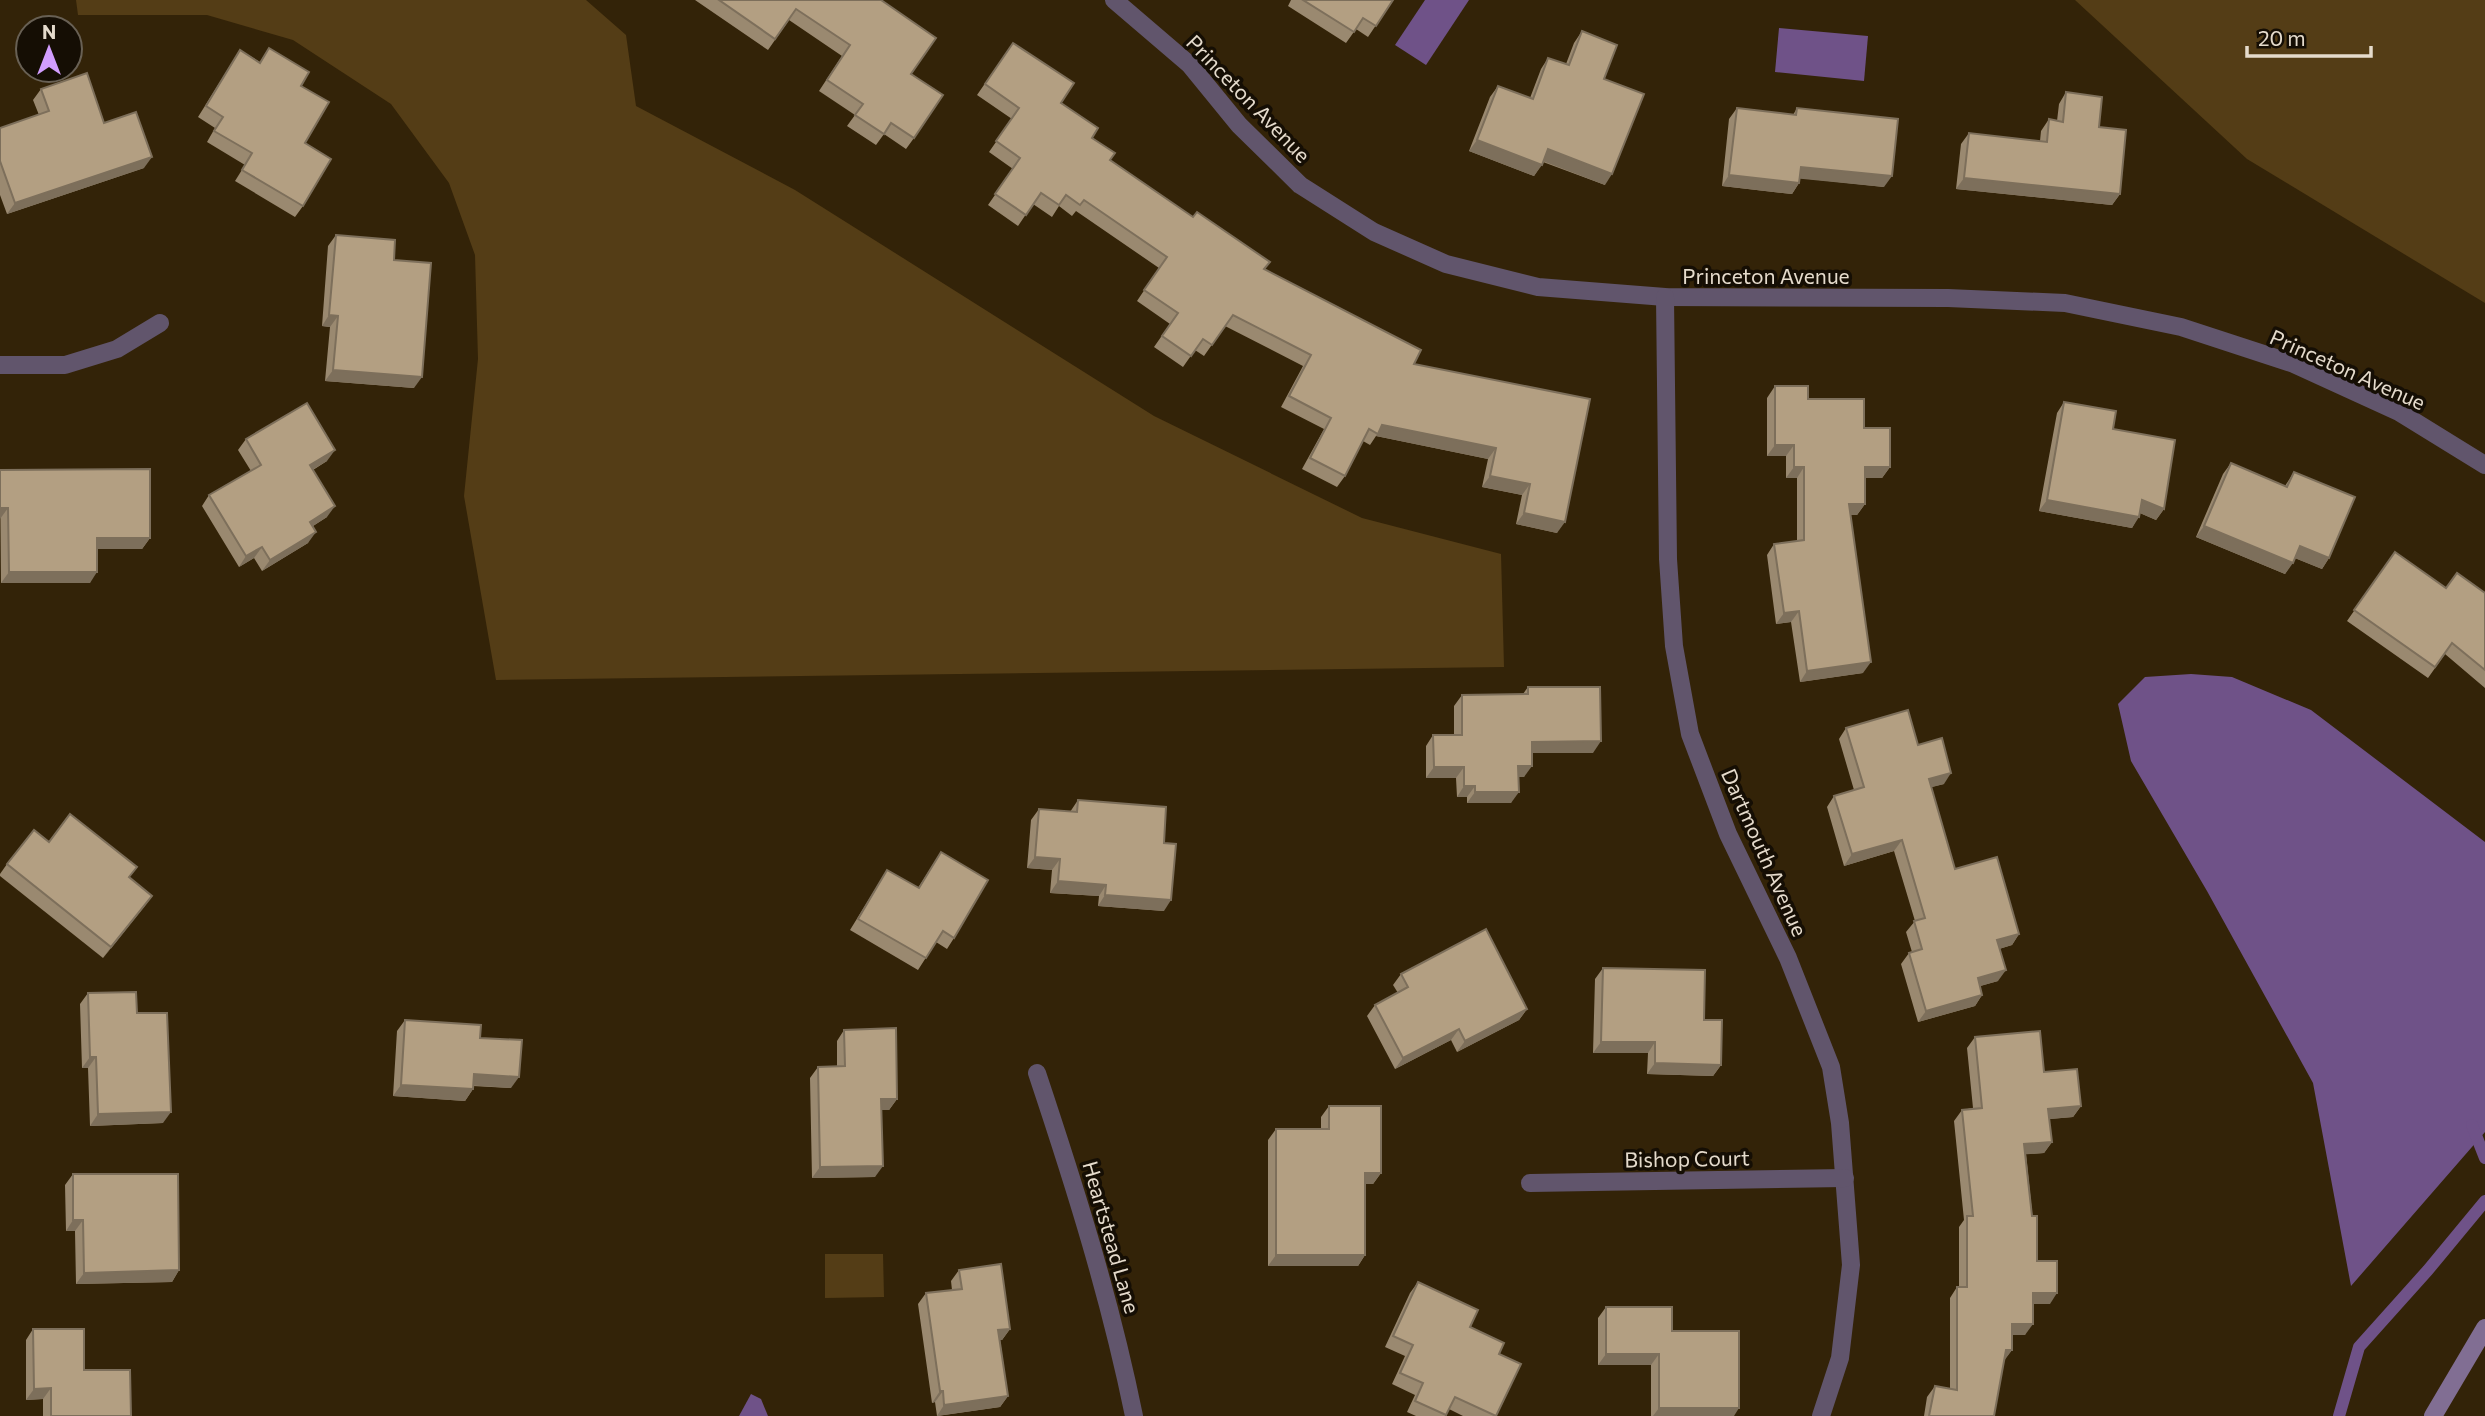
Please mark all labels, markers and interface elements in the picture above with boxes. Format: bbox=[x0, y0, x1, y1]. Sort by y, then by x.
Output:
north arrow bbox=[14, 14, 84, 84]
scale bar bbox=[2247, 14, 2371, 58]
text: N bbox=[42, 20, 56, 43]
text: 20 m bbox=[2258, 25, 2306, 50]
street label: Princeton Avenue bbox=[1182, 29, 1316, 167]
street label: Princeton Avenue bbox=[1682, 263, 1850, 288]
street label: Princeton Avenue bbox=[2266, 324, 2430, 414]
street label: Dartmouth Avenue bbox=[1717, 764, 1813, 940]
street label: Bishop Court bbox=[1624, 1144, 1750, 1172]
street label: Heartstead Lane bbox=[1078, 1158, 1146, 1316]

